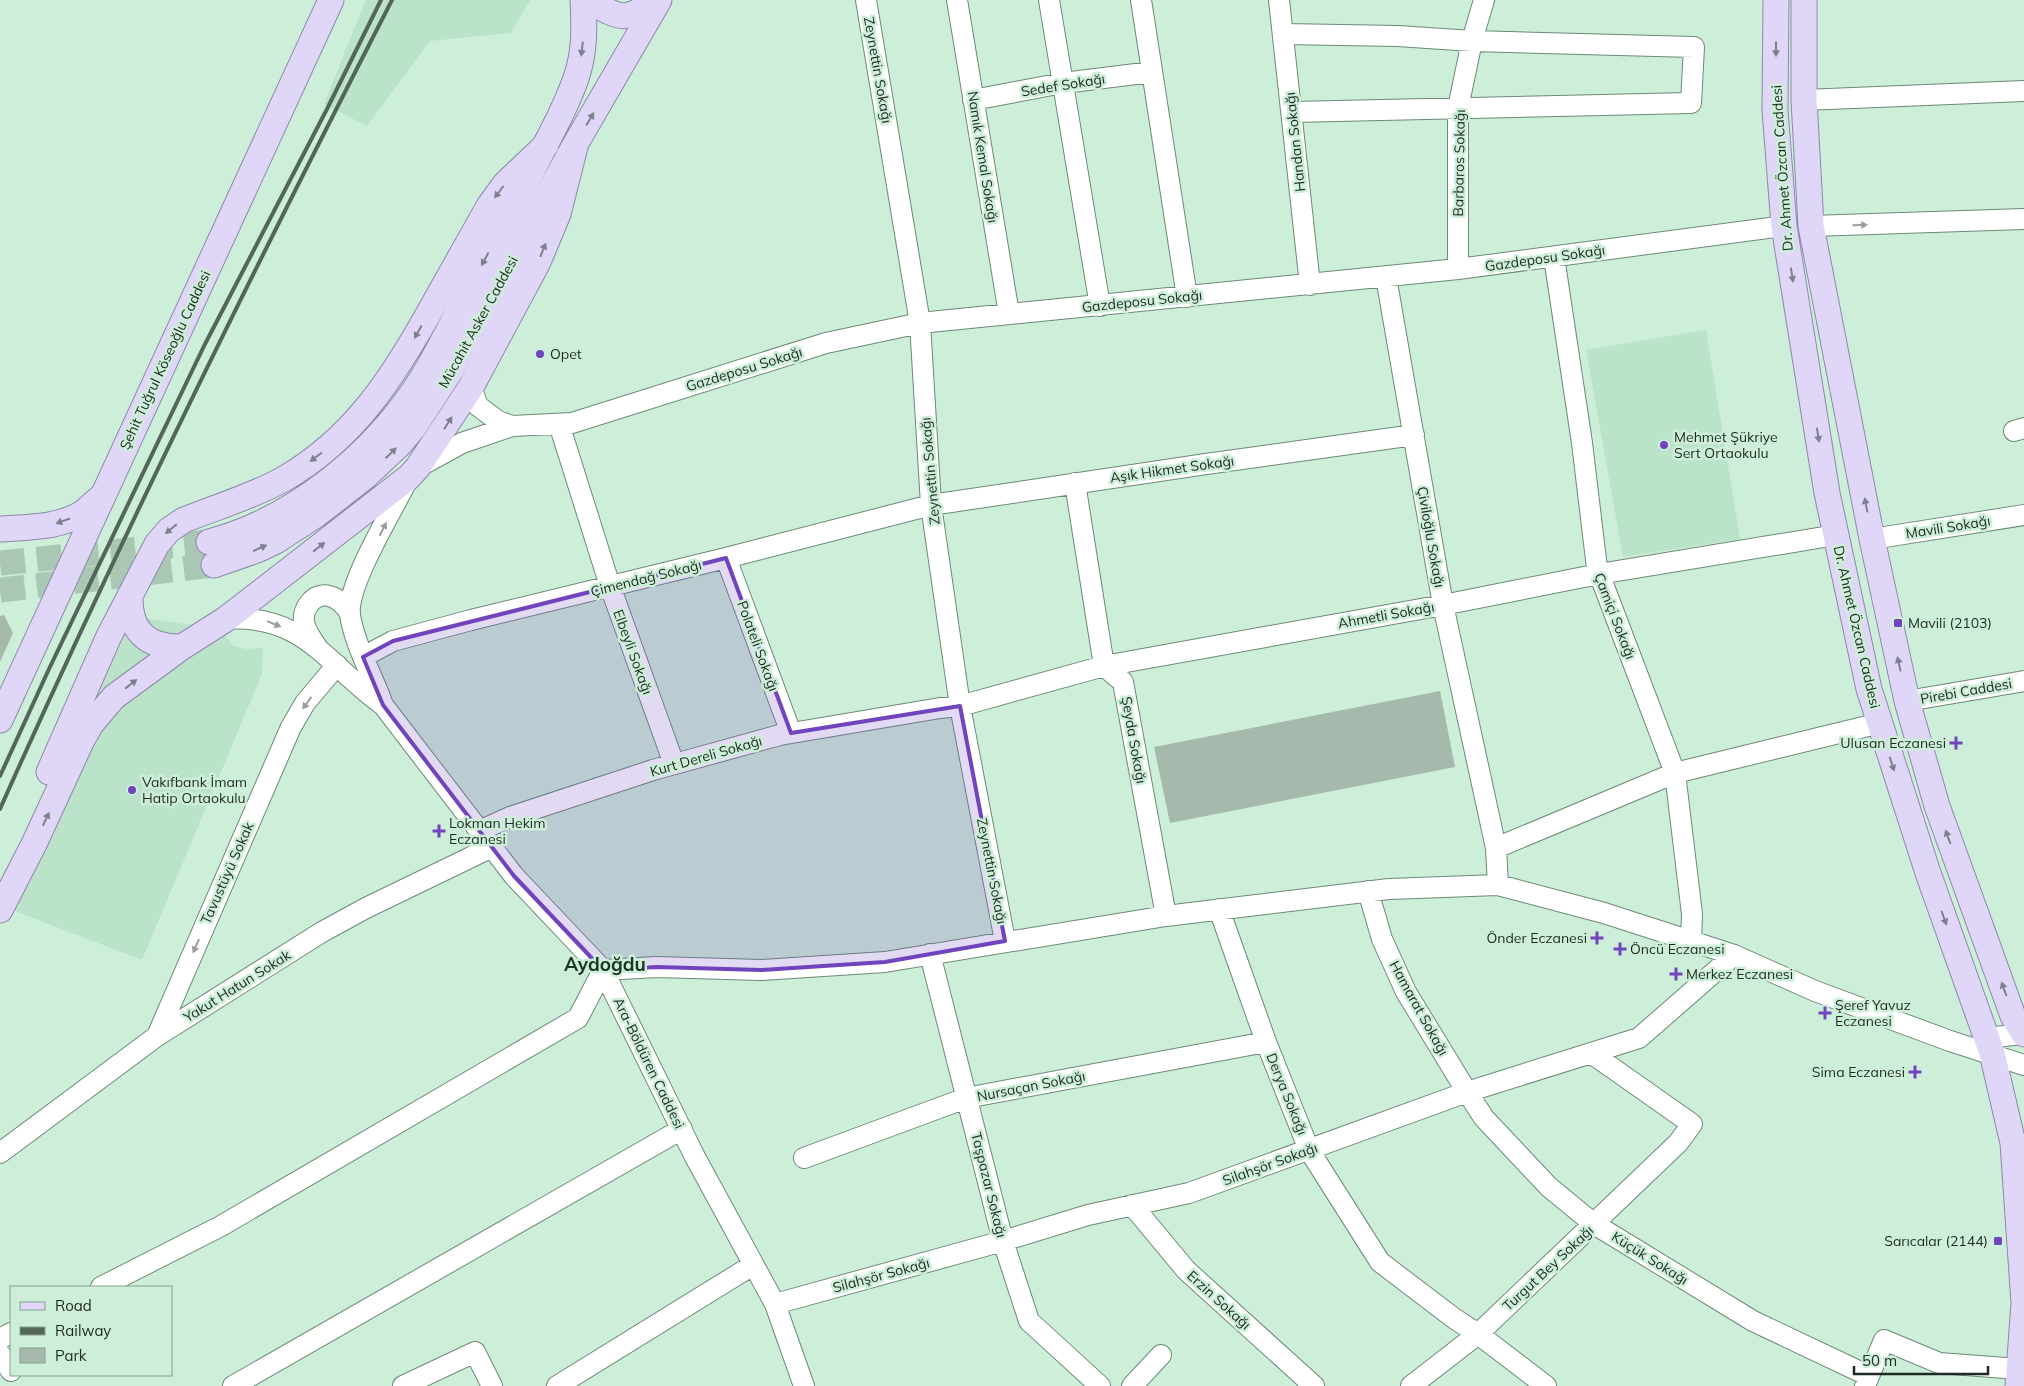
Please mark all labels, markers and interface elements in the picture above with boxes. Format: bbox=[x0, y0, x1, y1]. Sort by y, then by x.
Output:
street label: Zeynettin Sokağı bbox=[860, 15, 896, 125]
one-way arrow bbox=[578, 41, 586, 57]
one-way arrow bbox=[1772, 41, 1780, 57]
street label: Sedef Sokağı bbox=[1020, 69, 1106, 101]
street label: Dr. Ahmet Özcan Caddesi bbox=[1767, 84, 1797, 252]
street label: Namık Kemal Sokağı bbox=[964, 90, 1002, 224]
street label: Handan Sokağı bbox=[1281, 91, 1309, 193]
street label: Barbaros Sokağı bbox=[1449, 109, 1469, 217]
one-way arrow bbox=[586, 113, 595, 126]
one-way arrow bbox=[494, 185, 504, 199]
one-way arrow bbox=[1852, 220, 1868, 228]
street label: Gazdeposu Sokağı bbox=[1484, 241, 1606, 275]
one-way arrow bbox=[539, 242, 547, 257]
one-way arrow bbox=[481, 252, 489, 266]
street label: Mücahit Asker Caddesi bbox=[434, 253, 522, 391]
street label: Şehit Tuğrul Köseoğlu Caddesi bbox=[115, 267, 215, 453]
one-way arrow bbox=[1788, 267, 1796, 283]
street label: Gazdeposu Sokağı bbox=[1081, 286, 1203, 316]
one-way arrow bbox=[414, 325, 422, 340]
street label: Gazdeposu Sokağı bbox=[684, 343, 804, 395]
place label: Opet bbox=[550, 345, 582, 363]
marker: Opet bbox=[534, 348, 546, 360]
one-way arrow bbox=[443, 417, 453, 430]
street label: Zeynettin Sokağı bbox=[916, 417, 944, 525]
one-way arrow bbox=[1814, 427, 1822, 443]
place label: Mehmet Şükriye Sert Ortaokulu bbox=[1674, 428, 1778, 462]
marker: Mehmet Şükriye Sert Ortaokulu bbox=[1658, 439, 1670, 451]
one-way arrow bbox=[384, 447, 396, 459]
one-way arrow bbox=[310, 451, 323, 462]
street label: Aşık Hikmet Sokağı bbox=[1109, 451, 1235, 487]
street label: Çiviloğlu Sokağı bbox=[1413, 485, 1449, 589]
one-way arrow bbox=[1861, 496, 1869, 512]
street label: Mavili Sokağı bbox=[1904, 511, 1992, 543]
one-way arrow bbox=[55, 517, 70, 525]
one-way arrow bbox=[379, 522, 387, 536]
one-way arrow bbox=[165, 523, 178, 534]
one-way arrow bbox=[312, 542, 325, 553]
one-way arrow bbox=[253, 544, 267, 552]
street label: Dr. Ahmet Özcan Caddesi bbox=[1829, 544, 1885, 710]
street label: Çimendağ Sokağı bbox=[589, 555, 703, 601]
street label: Çamiçi Sokağı bbox=[1590, 570, 1640, 662]
street label: Polateli Sokağı bbox=[733, 598, 783, 694]
street label: Ahmetli Sokağı bbox=[1336, 598, 1436, 632]
street label: Elbeyli Sokağı bbox=[609, 607, 657, 697]
place label: Mavili (2103) bbox=[1908, 614, 1992, 632]
marker: Mavili (2103) bbox=[1892, 617, 1904, 629]
one-way arrow bbox=[267, 620, 282, 628]
one-way arrow bbox=[1895, 656, 1903, 671]
street label: Pirebi Caddesi bbox=[1919, 674, 2013, 708]
one-way arrow bbox=[124, 678, 137, 689]
street label: Şeyda Sokağı bbox=[1117, 695, 1151, 785]
one-way arrow bbox=[302, 696, 312, 709]
street label: Kurt Dereli Sokağı bbox=[648, 731, 764, 781]
place label: Ulusan Eczanesi bbox=[1840, 734, 1946, 752]
marker: Ulusan Eczanesi bbox=[1950, 737, 1962, 749]
one-way arrow bbox=[1889, 756, 1897, 771]
place label: Vakıfbank İmam Hatip Ortaokulu bbox=[142, 773, 247, 807]
marker: Vakıfbank İmam Hatip Ortaokulu bbox=[126, 784, 138, 796]
one-way arrow bbox=[41, 812, 50, 827]
place label: Lokman Hekim Eczanesi bbox=[449, 814, 546, 848]
street label: Zeynettin Sokağı bbox=[973, 816, 1011, 926]
street label: Tavustüyü Sokak bbox=[196, 819, 258, 927]
marker: Lokman Hekim Eczanesi bbox=[433, 825, 445, 837]
one-way arrow bbox=[1944, 829, 1952, 844]
one-way arrow bbox=[1940, 911, 1948, 926]
place label: Önder Eczanesi bbox=[1486, 929, 1587, 947]
marker: Önder Eczanesi bbox=[1591, 932, 1603, 944]
one-way arrow bbox=[191, 939, 199, 953]
place label: Öncü Eczanesi bbox=[1630, 940, 1724, 958]
marker: Öncü Eczanesi bbox=[1614, 943, 1626, 955]
street label: Yakut Hatun Sokak bbox=[179, 945, 295, 1027]
district label: Aydoğdu bbox=[564, 952, 646, 976]
street label: Hamarat Sokağı bbox=[1385, 957, 1453, 1059]
place label: Merkez Eczanesi bbox=[1686, 965, 1793, 983]
marker: Merkez Eczanesi bbox=[1670, 968, 1682, 980]
one-way arrow bbox=[2000, 982, 2007, 997]
street label: Ara-Böldüren Caddesi bbox=[609, 994, 689, 1132]
place label: Şeref Yavuz Eczanesi bbox=[1835, 996, 1911, 1030]
marker: Şeref Yavuz Eczanesi bbox=[1819, 1007, 1831, 1019]
street label: Derya Sokağı bbox=[1262, 1050, 1312, 1138]
place label: Sima Eczanesi bbox=[1812, 1063, 1905, 1081]
marker: Sima Eczanesi bbox=[1909, 1066, 1921, 1078]
street label: Nursaçan Sokağı bbox=[975, 1067, 1087, 1105]
street label: Taşpazar Sokağı bbox=[967, 1130, 1011, 1240]
street label: Silahşör Sokağı bbox=[1220, 1138, 1320, 1190]
street label: Turgut Bey Sokağı bbox=[1499, 1221, 1597, 1315]
street label: Küçük Sokağı bbox=[1608, 1227, 1692, 1289]
place label: Sarıcalar (2144) bbox=[1884, 1232, 1988, 1250]
marker: Sarıcalar (2144) bbox=[1992, 1235, 2004, 1247]
street label: Silahşör Sokağı bbox=[831, 1253, 931, 1297]
street label: Erzin Sokağı bbox=[1183, 1267, 1255, 1333]
legend bbox=[10, 1286, 172, 1376]
text: Road bbox=[55, 1296, 92, 1315]
text: Railway bbox=[55, 1321, 111, 1340]
scale bar bbox=[1854, 1344, 1988, 1376]
text: Park bbox=[55, 1346, 87, 1365]
text: 50 m bbox=[1862, 1351, 1897, 1370]

